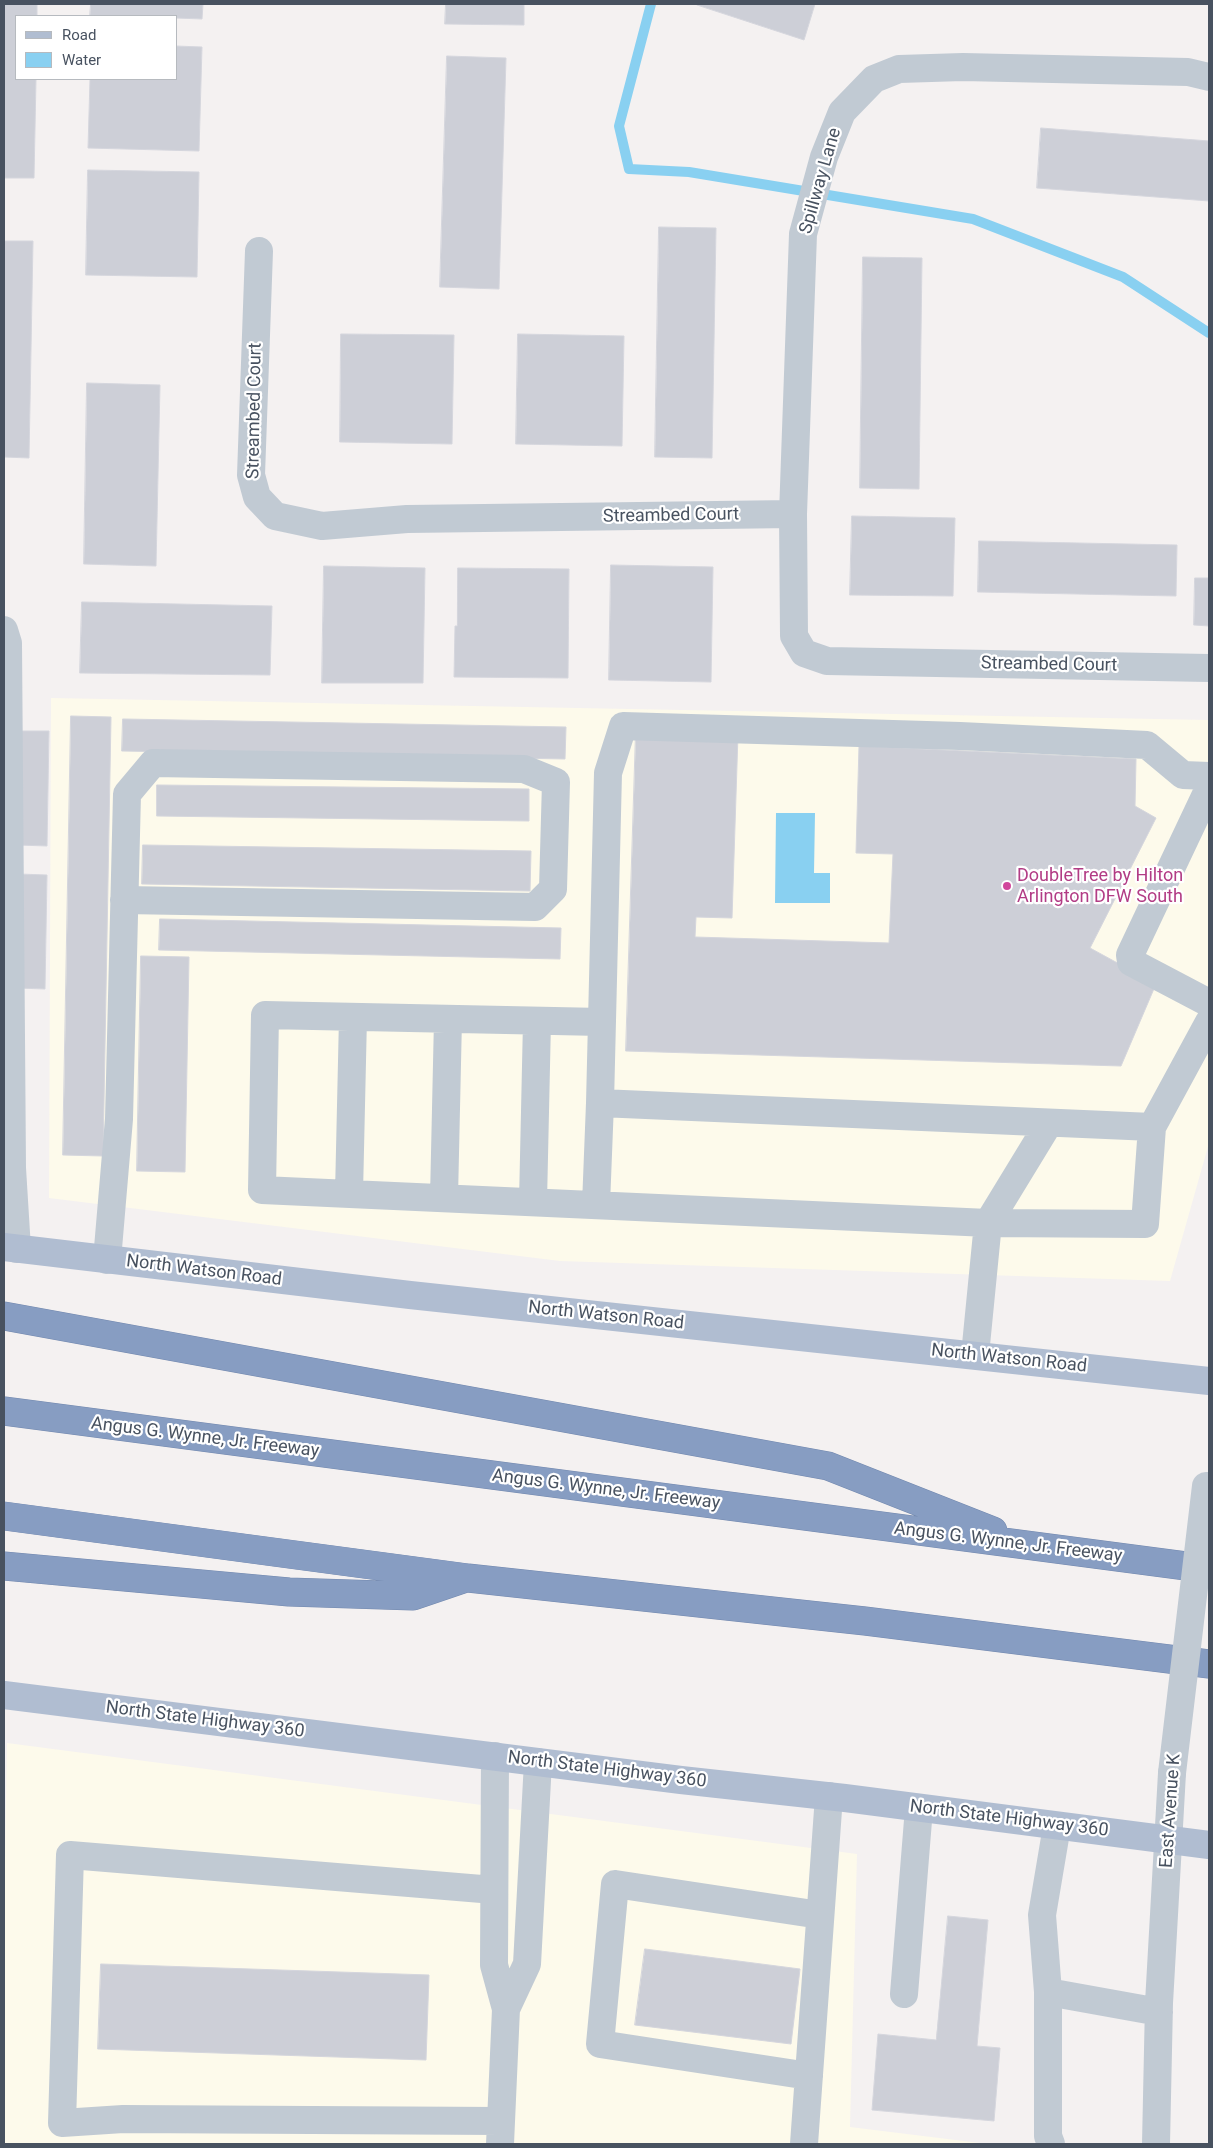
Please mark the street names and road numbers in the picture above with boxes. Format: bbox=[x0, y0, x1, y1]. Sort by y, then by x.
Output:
street label: Spillway Lane bbox=[796, 126, 846, 236]
street label: Streambed Court bbox=[243, 343, 267, 479]
street label: Streambed Court bbox=[603, 504, 739, 528]
street label: Streambed Court bbox=[981, 653, 1117, 677]
street label: North Watson Road bbox=[125, 1251, 283, 1291]
street label: North Watson Road bbox=[527, 1297, 685, 1335]
street label: North Watson Road bbox=[930, 1340, 1088, 1378]
street label: Angus G. Wynne, Jr. Freeway bbox=[90, 1413, 320, 1463]
street label: Angus G. Wynne, Jr. Freeway bbox=[491, 1465, 721, 1515]
street label: Angus G. Wynne, Jr. Freeway bbox=[893, 1518, 1123, 1568]
street label: North State Highway 360 bbox=[104, 1697, 306, 1743]
street label: North State Highway 360 bbox=[506, 1747, 708, 1793]
street label: East Avenue K bbox=[1156, 1753, 1186, 1869]
street label: North State Highway 360 bbox=[908, 1796, 1110, 1842]

